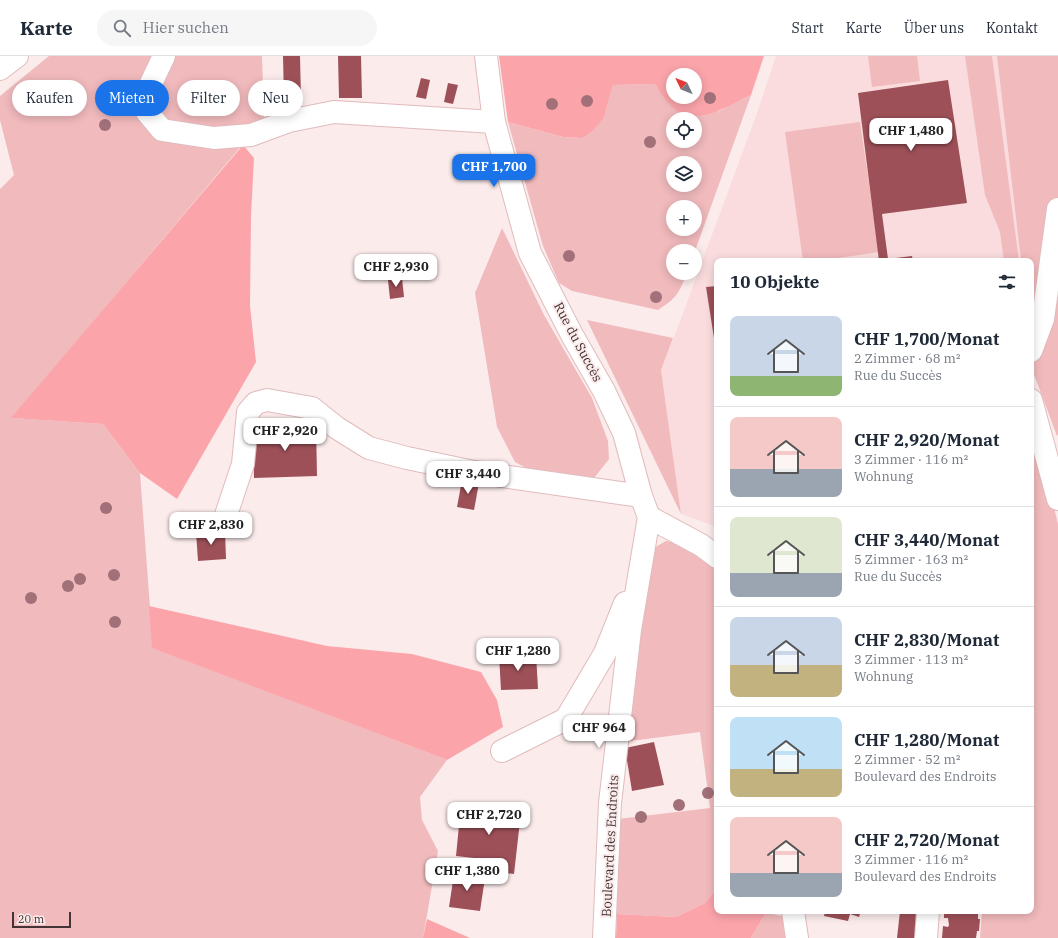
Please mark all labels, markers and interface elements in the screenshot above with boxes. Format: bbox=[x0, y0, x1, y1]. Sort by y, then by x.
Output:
search box bbox=[97, 10, 377, 46]
text: Karte bbox=[20, 16, 73, 40]
icon: search bbox=[111, 17, 133, 39]
text: Hier suchen bbox=[143, 18, 229, 37]
text: Start bbox=[792, 19, 824, 37]
text: Karte bbox=[846, 19, 882, 37]
text: Über uns bbox=[904, 19, 964, 37]
text: Kontakt bbox=[986, 19, 1038, 37]
north arrow bbox=[666, 68, 702, 104]
map controls bbox=[666, 68, 702, 280]
chip: Kaufen bbox=[12, 80, 87, 116]
chip: Mieten bbox=[95, 80, 169, 116]
chip: Filter bbox=[177, 80, 240, 116]
chip: Neu bbox=[248, 80, 303, 116]
button: locate bbox=[666, 112, 702, 148]
pin: CHF 1,480 bbox=[865, 118, 957, 152]
text: CHF 1,480 bbox=[878, 122, 944, 139]
pin: CHF 1,700 bbox=[448, 154, 540, 188]
button: layers bbox=[666, 156, 702, 192]
text: CHF 1,700 bbox=[461, 158, 527, 175]
button: + bbox=[666, 200, 702, 236]
button: − bbox=[666, 244, 702, 280]
pin: CHF 2,930 bbox=[350, 254, 442, 288]
text: CHF 2,930 bbox=[363, 258, 429, 275]
text: 10 Objekte bbox=[730, 271, 819, 293]
icon: filters bbox=[996, 271, 1018, 293]
street label: Rue du Succès bbox=[550, 299, 606, 385]
text: CHF 1,700/Monat bbox=[854, 328, 999, 350]
icon: home bbox=[762, 332, 810, 380]
text: 2 Zimmer · 68 m² bbox=[854, 350, 960, 367]
text: Rue du Succès bbox=[854, 367, 942, 384]
pin: CHF 2,920 bbox=[239, 418, 331, 452]
text: CHF 2,920 bbox=[252, 422, 318, 439]
text: CHF 2,920/Monat bbox=[854, 429, 999, 451]
icon: home bbox=[762, 433, 810, 481]
text: 3 Zimmer · 116 m² bbox=[854, 451, 968, 468]
pin: CHF 3,440 bbox=[422, 461, 514, 495]
text: CHF 3,440 bbox=[435, 465, 501, 482]
text: Wohnung bbox=[854, 468, 913, 485]
pin: CHF 2,830 bbox=[165, 512, 257, 546]
text: CHF 2,830 bbox=[178, 516, 244, 533]
text: CHF 3,440/Monat bbox=[854, 529, 999, 551]
icon: home bbox=[762, 533, 810, 581]
text: 5 Zimmer · 163 m² bbox=[854, 551, 968, 568]
text: Rue du Succès bbox=[854, 568, 942, 585]
text: CHF 2,830/Monat bbox=[854, 629, 999, 651]
icon: home bbox=[762, 633, 810, 681]
pin: CHF 1,280 bbox=[472, 638, 564, 672]
text: CHF 1,280 bbox=[485, 642, 551, 659]
text: 3 Zimmer · 113 m² bbox=[854, 651, 968, 668]
text: Wohnung bbox=[854, 668, 913, 685]
pin: CHF 964 bbox=[562, 715, 636, 749]
text: CHF 964 bbox=[572, 719, 626, 736]
text: CHF 1,280/Monat bbox=[854, 729, 999, 751]
icon: home bbox=[762, 733, 810, 781]
text: 2 Zimmer · 52 m² bbox=[854, 751, 960, 768]
text: Boulevard des Endroits bbox=[854, 768, 996, 785]
street label: Boulevard des Endroits bbox=[598, 774, 622, 918]
pin: CHF 2,720 bbox=[443, 802, 535, 836]
text: CHF 2,720 bbox=[456, 806, 522, 823]
text: CHF 2,720/Monat bbox=[854, 829, 999, 851]
icon: home bbox=[762, 833, 810, 881]
text: 3 Zimmer · 116 m² bbox=[854, 851, 968, 868]
pin: CHF 1,380 bbox=[421, 858, 513, 892]
text: CHF 1,380 bbox=[434, 862, 500, 879]
text: Boulevard des Endroits bbox=[854, 868, 996, 885]
scale bar bbox=[12, 910, 71, 929]
text: 20 m bbox=[18, 912, 44, 926]

